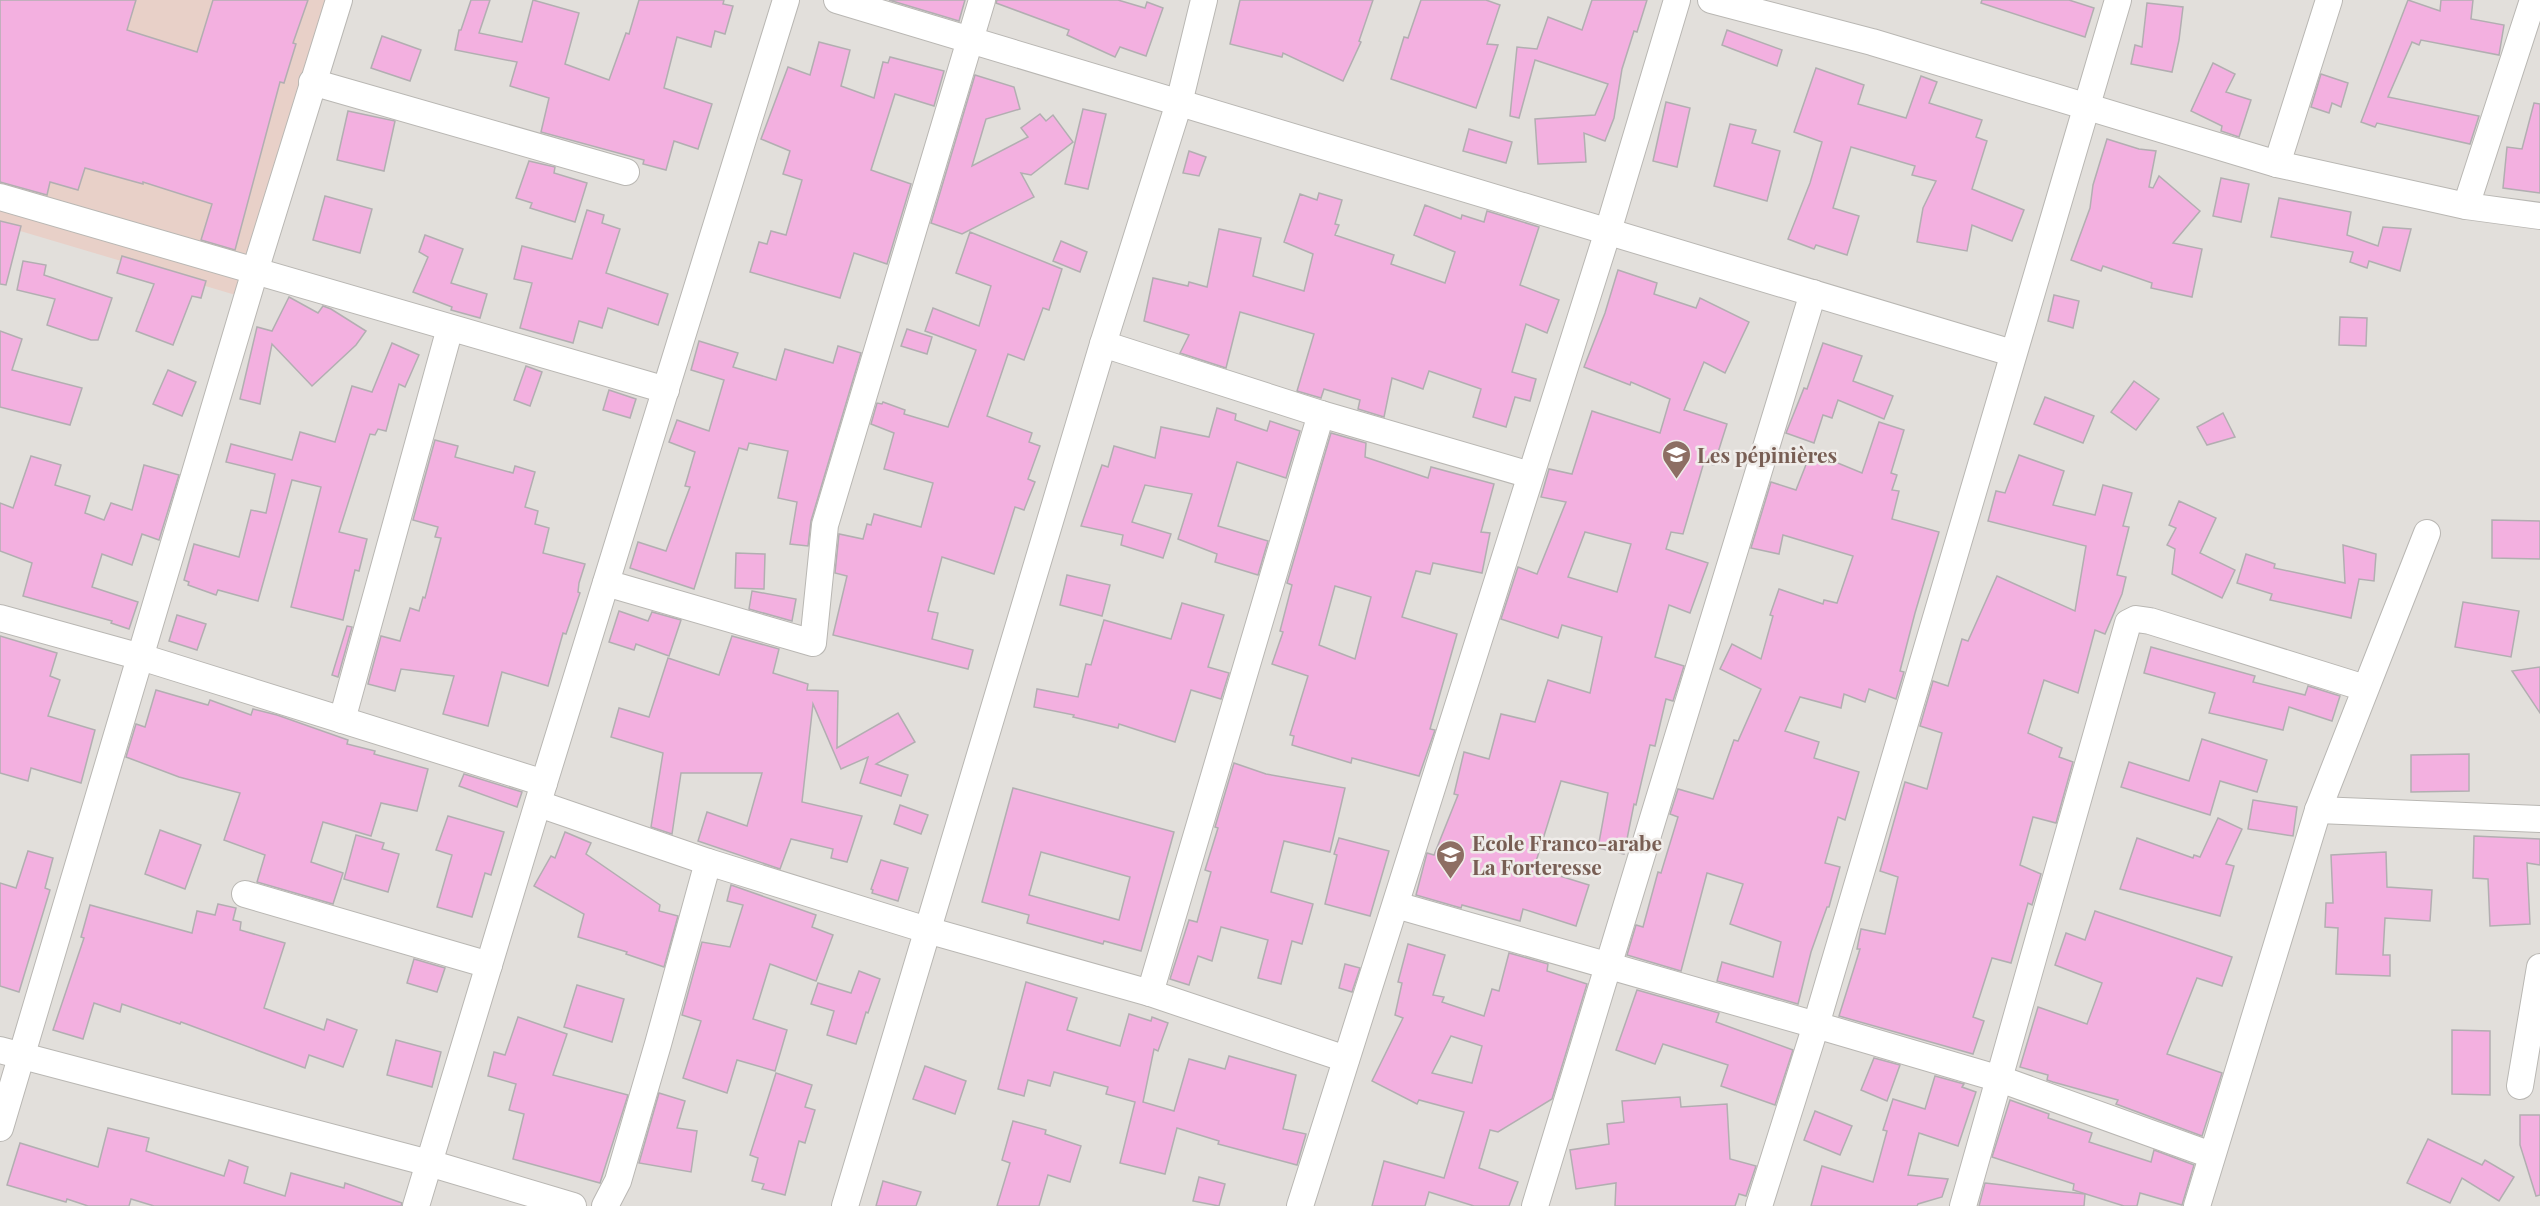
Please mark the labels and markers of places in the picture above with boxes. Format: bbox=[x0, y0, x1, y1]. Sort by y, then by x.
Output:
school or university icon: Les pépinières bbox=[1660, 438, 1692, 480]
place label: Les pépinières bbox=[1697, 440, 1837, 468]
place label: Ecole Franco-arabe La Forteresse bbox=[1472, 828, 1662, 880]
school or university icon: Ecole Franco-arabe La Forteresse bbox=[1435, 838, 1467, 880]

